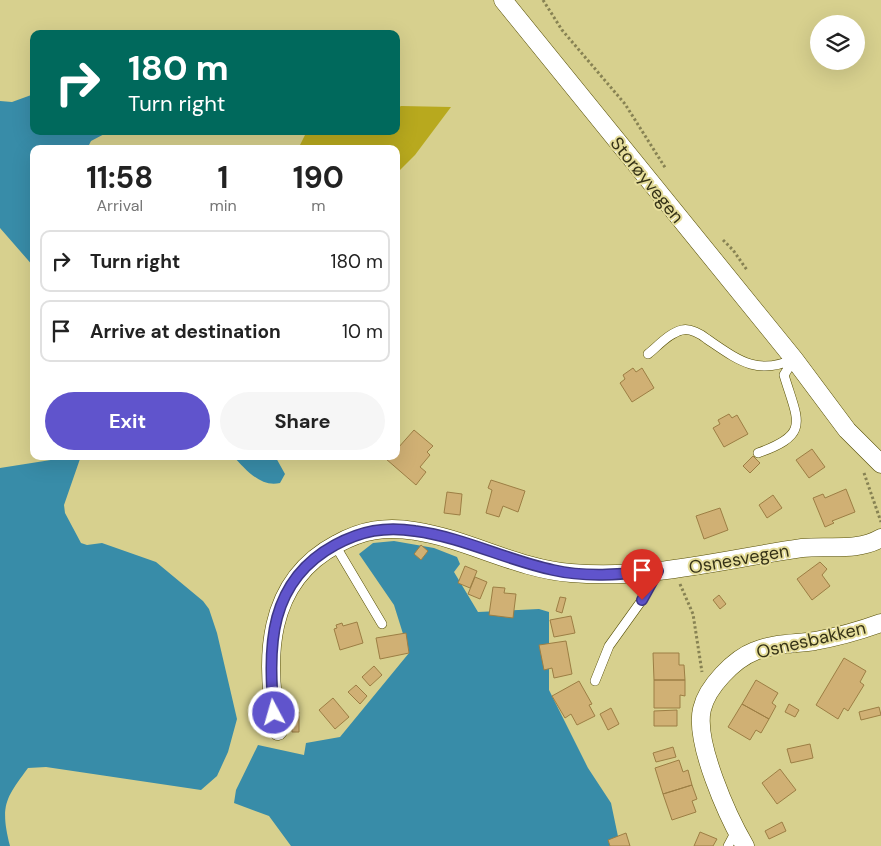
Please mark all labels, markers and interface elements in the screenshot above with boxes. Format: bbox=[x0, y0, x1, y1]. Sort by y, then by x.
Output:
map controls bbox=[810, 15, 865, 70]
button: layers bbox=[810, 15, 865, 70]
text: 180 m bbox=[128, 45, 229, 91]
icon: right bbox=[45, 50, 110, 115]
text: Turn right bbox=[128, 89, 225, 118]
street label: Storøyvegen bbox=[605, 132, 689, 228]
text: 11:58 bbox=[86, 158, 153, 197]
text: 1 bbox=[218, 158, 228, 197]
text: 190 bbox=[293, 158, 344, 197]
text: Arrival bbox=[96, 195, 143, 216]
text: min bbox=[209, 195, 237, 216]
text: m bbox=[311, 195, 325, 216]
icon: right bbox=[47, 247, 75, 275]
text: Turn right bbox=[90, 249, 180, 274]
text: 180 m bbox=[331, 249, 383, 274]
icon: arrive bbox=[47, 317, 75, 345]
text: Arrive at destination bbox=[90, 319, 281, 344]
text: 10 m bbox=[342, 319, 383, 344]
button: Exit bbox=[45, 392, 210, 450]
button: Share bbox=[220, 392, 385, 450]
street label: Osnesvegen bbox=[687, 538, 791, 580]
pin bbox=[621, 549, 663, 600]
icon: arrive bbox=[628, 556, 656, 584]
street label: Osnesbakken bbox=[754, 616, 868, 664]
position arrow bbox=[247, 686, 299, 738]

